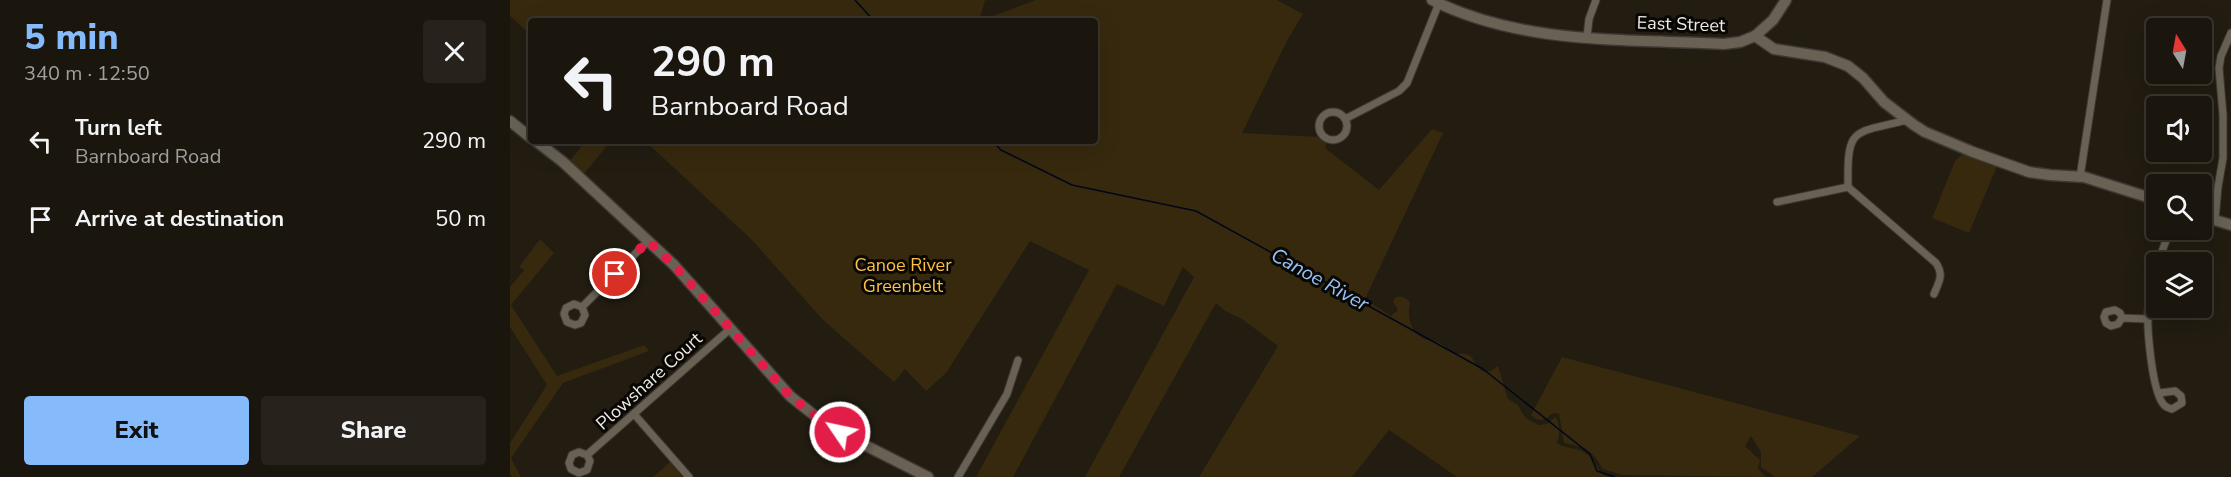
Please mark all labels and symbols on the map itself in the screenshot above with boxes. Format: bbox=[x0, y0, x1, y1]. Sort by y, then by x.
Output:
street label: East Street bbox=[1636, 10, 1726, 38]
north arrow bbox=[2146, 18, 2212, 84]
water label: Canoe River bbox=[1266, 241, 1374, 318]
pin bbox=[589, 248, 640, 299]
park label: Canoe River Greenbelt bbox=[854, 253, 952, 298]
street label: Plowshare Court bbox=[591, 326, 708, 435]
position arrow bbox=[808, 400, 872, 464]

